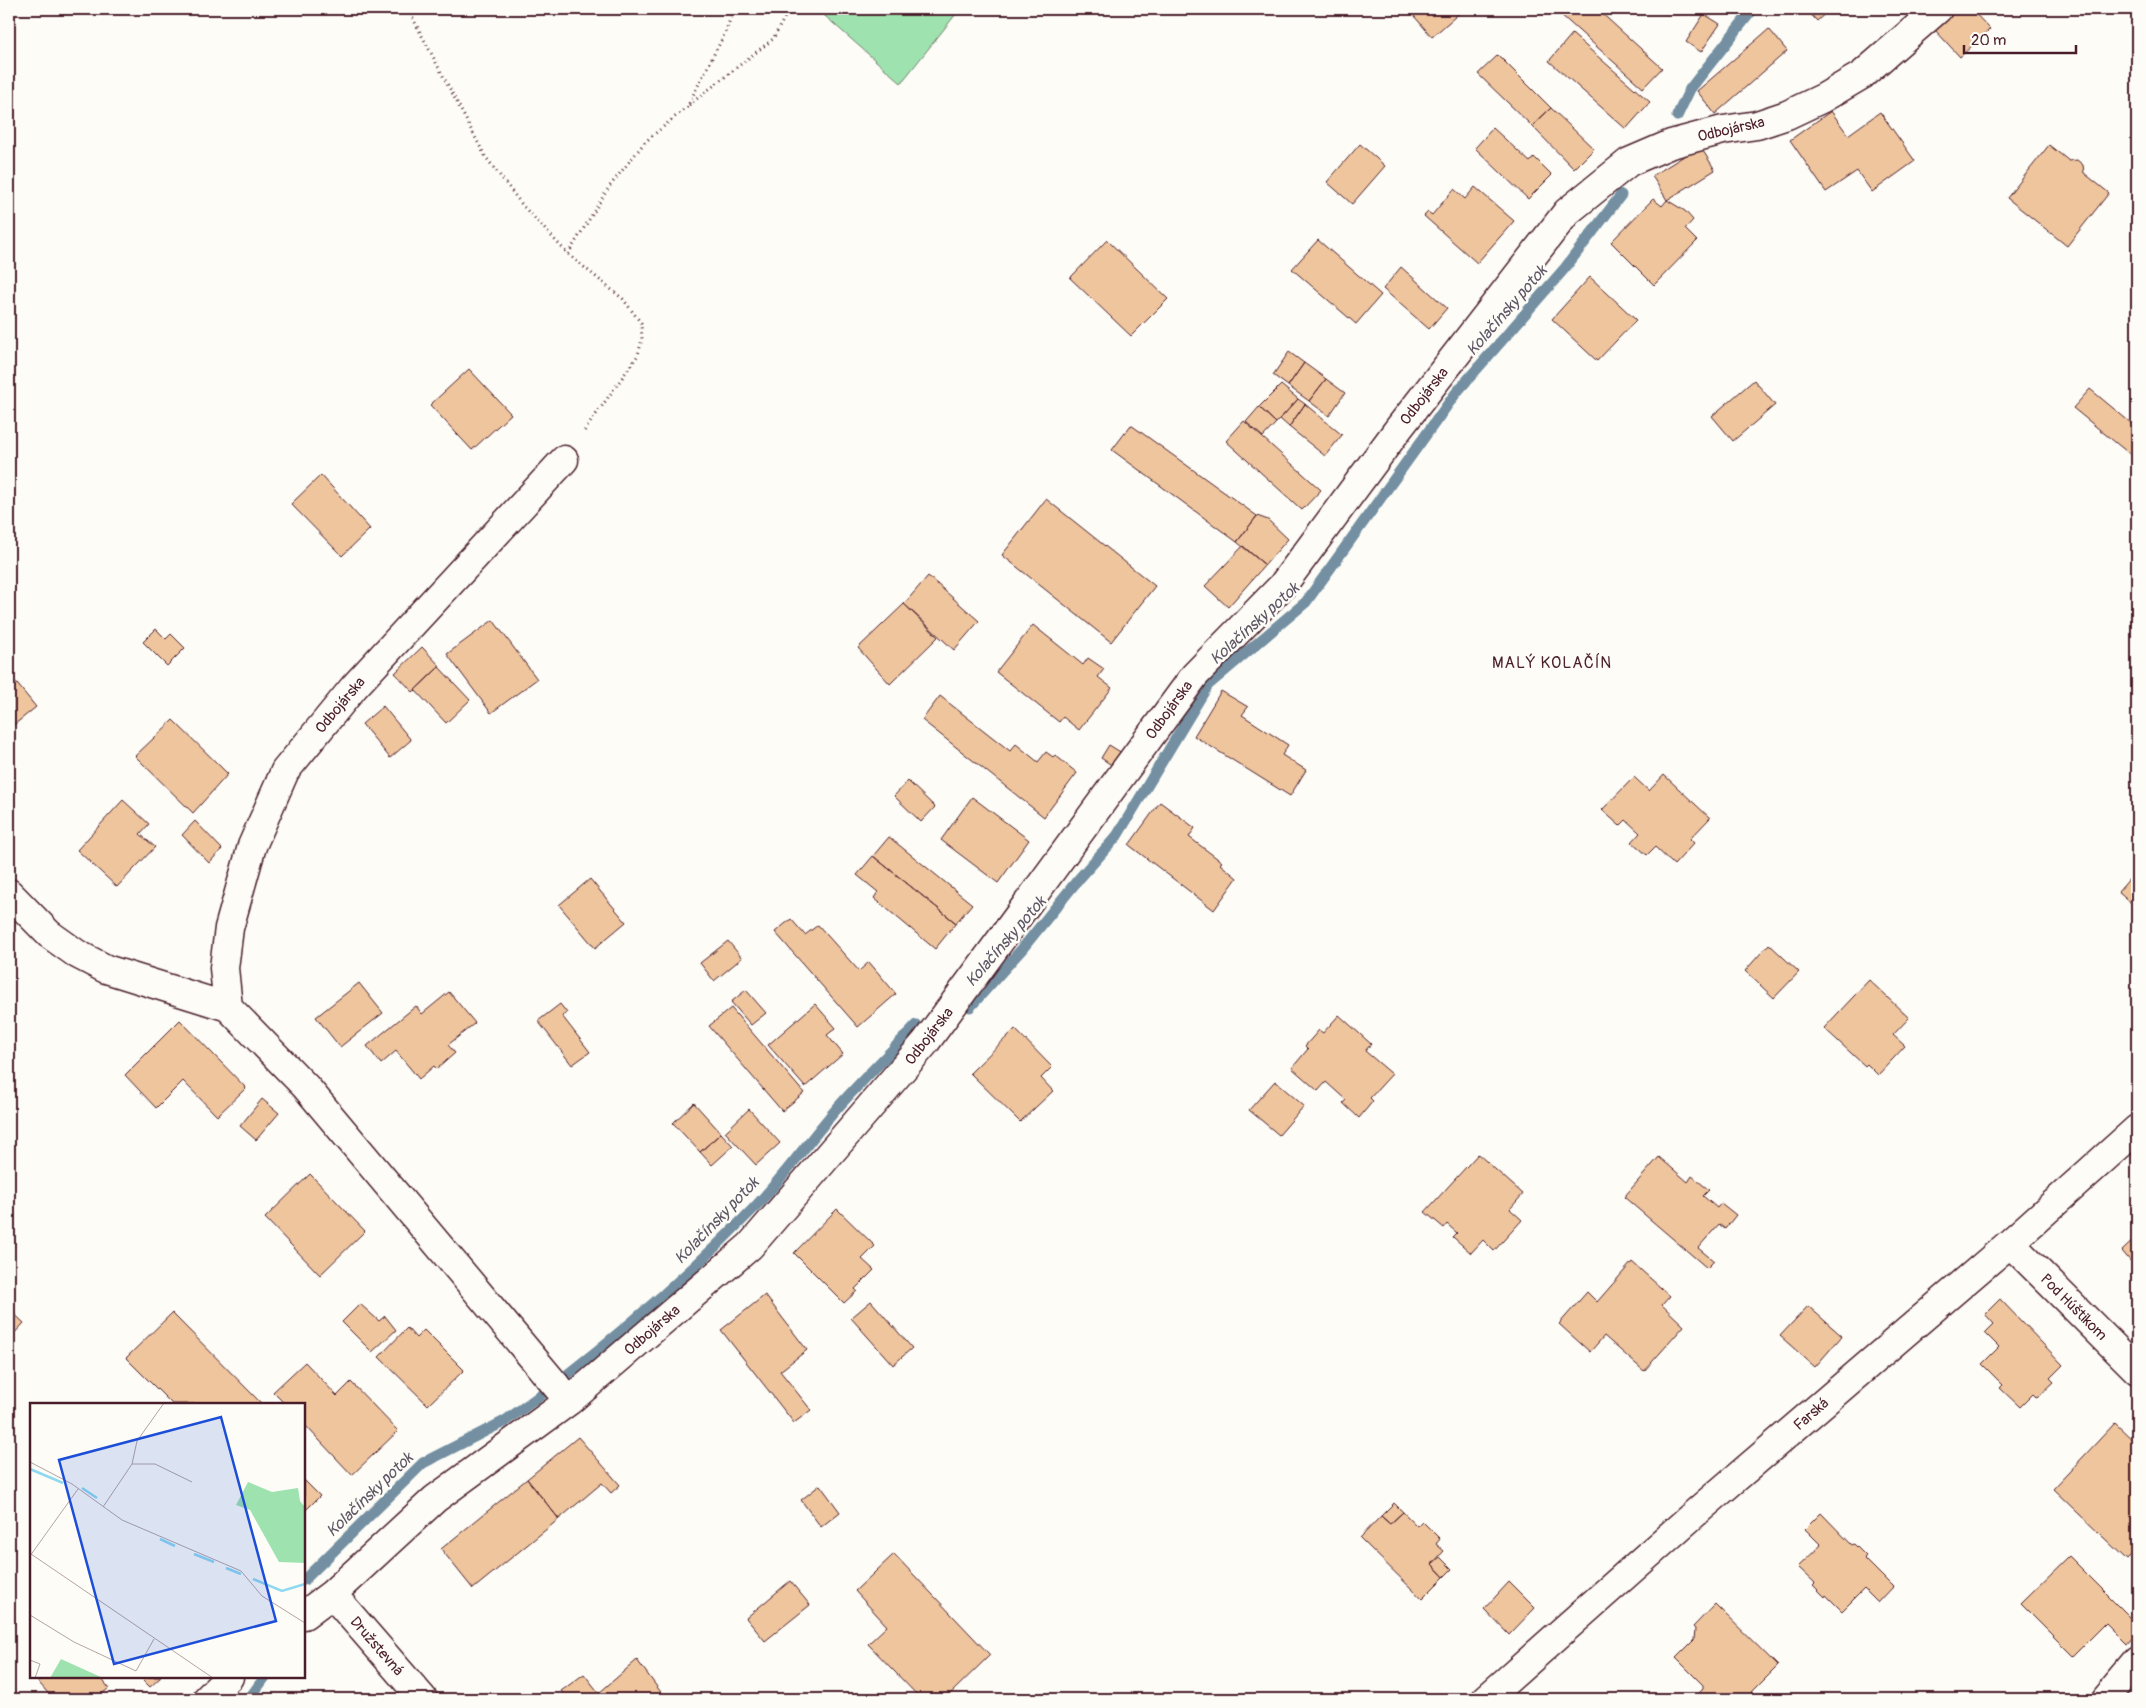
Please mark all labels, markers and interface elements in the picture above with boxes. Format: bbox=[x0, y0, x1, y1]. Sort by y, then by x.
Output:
scale bar bbox=[1964, 22, 2076, 54]
text: 20 m bbox=[1971, 31, 2006, 50]
street label: Odbojárska bbox=[1696, 113, 1766, 146]
water label: Kolačínsky potok bbox=[1462, 260, 1552, 360]
street label: Odbojárska bbox=[1396, 364, 1453, 429]
water label: Kolačínsky potok bbox=[1206, 578, 1304, 669]
district label: MALÝ KOLAČÍN bbox=[1492, 653, 1612, 673]
street label: Odbojárska bbox=[311, 673, 370, 737]
street label: Odbojárska bbox=[1142, 677, 1197, 743]
water label: Kolačínsky potok bbox=[961, 891, 1051, 991]
street label: Odbojárska bbox=[901, 1004, 958, 1069]
water label: Kolačínsky potok bbox=[670, 1172, 764, 1268]
street label: Pod Húštikom bbox=[2036, 1270, 2111, 1345]
street label: Odbojárska bbox=[620, 1301, 684, 1360]
street label: Farská bbox=[1790, 1394, 1833, 1435]
inset map bbox=[30, 1403, 305, 1678]
water label: Kolačínsky potok bbox=[322, 1447, 418, 1541]
street label: Družstevná bbox=[346, 1613, 408, 1680]

